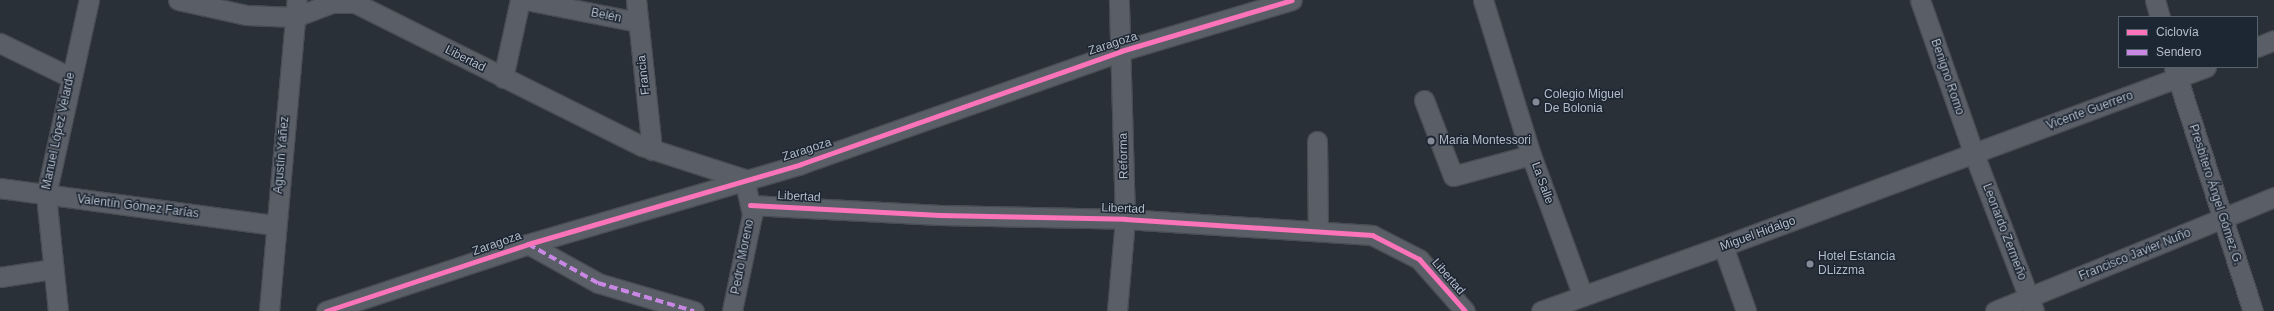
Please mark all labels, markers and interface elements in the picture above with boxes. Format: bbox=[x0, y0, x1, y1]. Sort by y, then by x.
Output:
street label: Belén bbox=[590, 6, 622, 26]
legend bbox=[2118, 16, 2258, 68]
text: Ciclovía bbox=[2156, 25, 2199, 39]
street label: Zaragoza bbox=[1087, 29, 1139, 59]
street label: Benigno Romo bbox=[1927, 37, 1967, 117]
street label: Libertad bbox=[442, 43, 488, 75]
text: Sendero bbox=[2156, 45, 2201, 59]
street label: Francia bbox=[635, 54, 653, 96]
street label: Manuel López Velarde bbox=[40, 71, 78, 191]
place label: Colegio Miguel De Bolonia bbox=[1544, 88, 1623, 116]
street label: Vicente Guerrero bbox=[2045, 89, 2135, 133]
marker: Colegio Miguel De Bolonia bbox=[1531, 97, 1541, 107]
street label: Agustín Yáñez bbox=[271, 115, 293, 195]
street label: Presbítero Ángel Gómez G. bbox=[2185, 123, 2245, 267]
street label: Reforma bbox=[1116, 133, 1132, 179]
place label: Maria Montessori bbox=[1439, 134, 1531, 148]
street label: Zaragoza bbox=[781, 135, 833, 165]
marker: Maria Montessori bbox=[1426, 136, 1436, 146]
street label: La Salle bbox=[1528, 160, 1556, 206]
street label: Leonardo Zermeño bbox=[1979, 182, 2029, 282]
street label: Libertad bbox=[777, 189, 821, 205]
street label: Valentín Gómez Farías bbox=[76, 192, 200, 222]
street label: Libertad bbox=[1101, 201, 1145, 217]
street label: Miguel Hidalgo bbox=[1718, 214, 1798, 254]
street label: Pedro Moreno bbox=[729, 218, 757, 296]
street label: Francisco Javier Nuño bbox=[2077, 226, 2193, 284]
street label: Zaragoza bbox=[471, 229, 523, 259]
place label: Hotel Estancia DLizzma bbox=[1818, 250, 1895, 278]
street label: Libertad bbox=[1428, 256, 1468, 298]
marker: Hotel Estancia DLizzma bbox=[1805, 259, 1815, 269]

